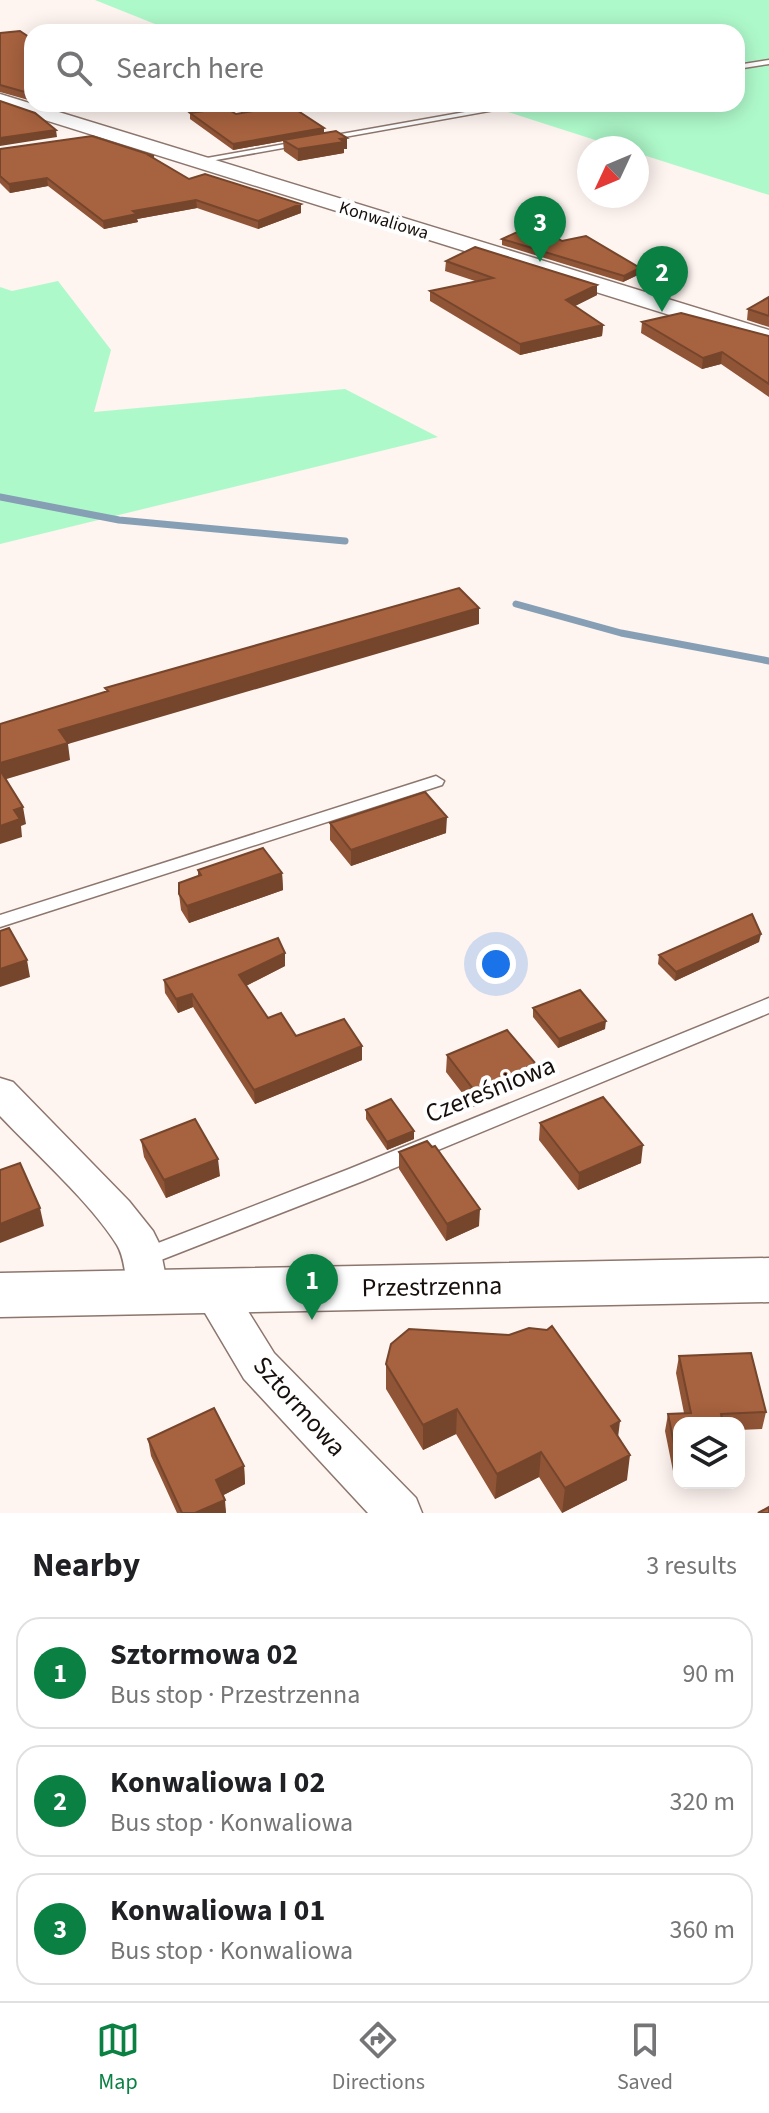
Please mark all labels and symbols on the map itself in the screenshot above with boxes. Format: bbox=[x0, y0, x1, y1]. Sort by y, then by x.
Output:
north arrow bbox=[577, 136, 649, 208]
street label: Konwaliowa bbox=[336, 195, 432, 246]
pin: 3 bbox=[514, 196, 566, 262]
pin: 2 bbox=[636, 246, 688, 312]
your location bbox=[476, 944, 516, 984]
street label: Czereśniowa bbox=[420, 1047, 561, 1132]
pin: 1 bbox=[286, 1254, 338, 1320]
street label: Przestrzenna bbox=[361, 1267, 503, 1306]
street label: Sztormowa bbox=[245, 1348, 355, 1465]

